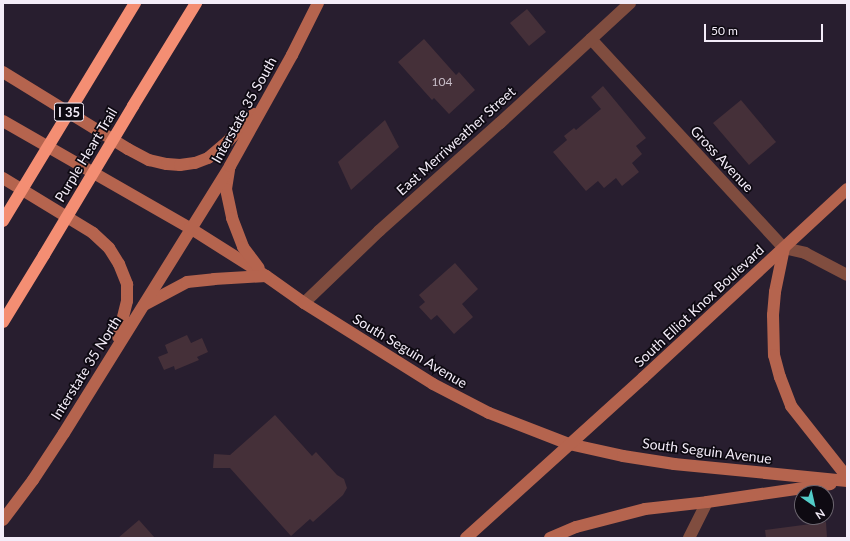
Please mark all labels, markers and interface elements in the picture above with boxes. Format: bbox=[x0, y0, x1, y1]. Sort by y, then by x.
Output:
scale bar bbox=[706, 16, 825, 42]
text: 50 m bbox=[711, 23, 738, 38]
street label: Interstate 35 South bbox=[208, 54, 280, 166]
house number: 104 bbox=[432, 75, 452, 89]
street label: East Merriweather Street bbox=[393, 83, 519, 199]
road number: I 35 bbox=[53, 101, 85, 123]
street label: Purple Heart Trail bbox=[51, 105, 121, 205]
street label: Gross Avenue bbox=[687, 122, 757, 196]
street label: South Elliot Knox Boulevard bbox=[631, 241, 767, 371]
street label: South Seguin Avenue bbox=[350, 310, 470, 392]
street label: Interstate 35 North bbox=[47, 313, 125, 423]
street label: South Seguin Avenue bbox=[641, 435, 773, 467]
north arrow bbox=[794, 485, 834, 525]
text: N bbox=[813, 507, 828, 522]

